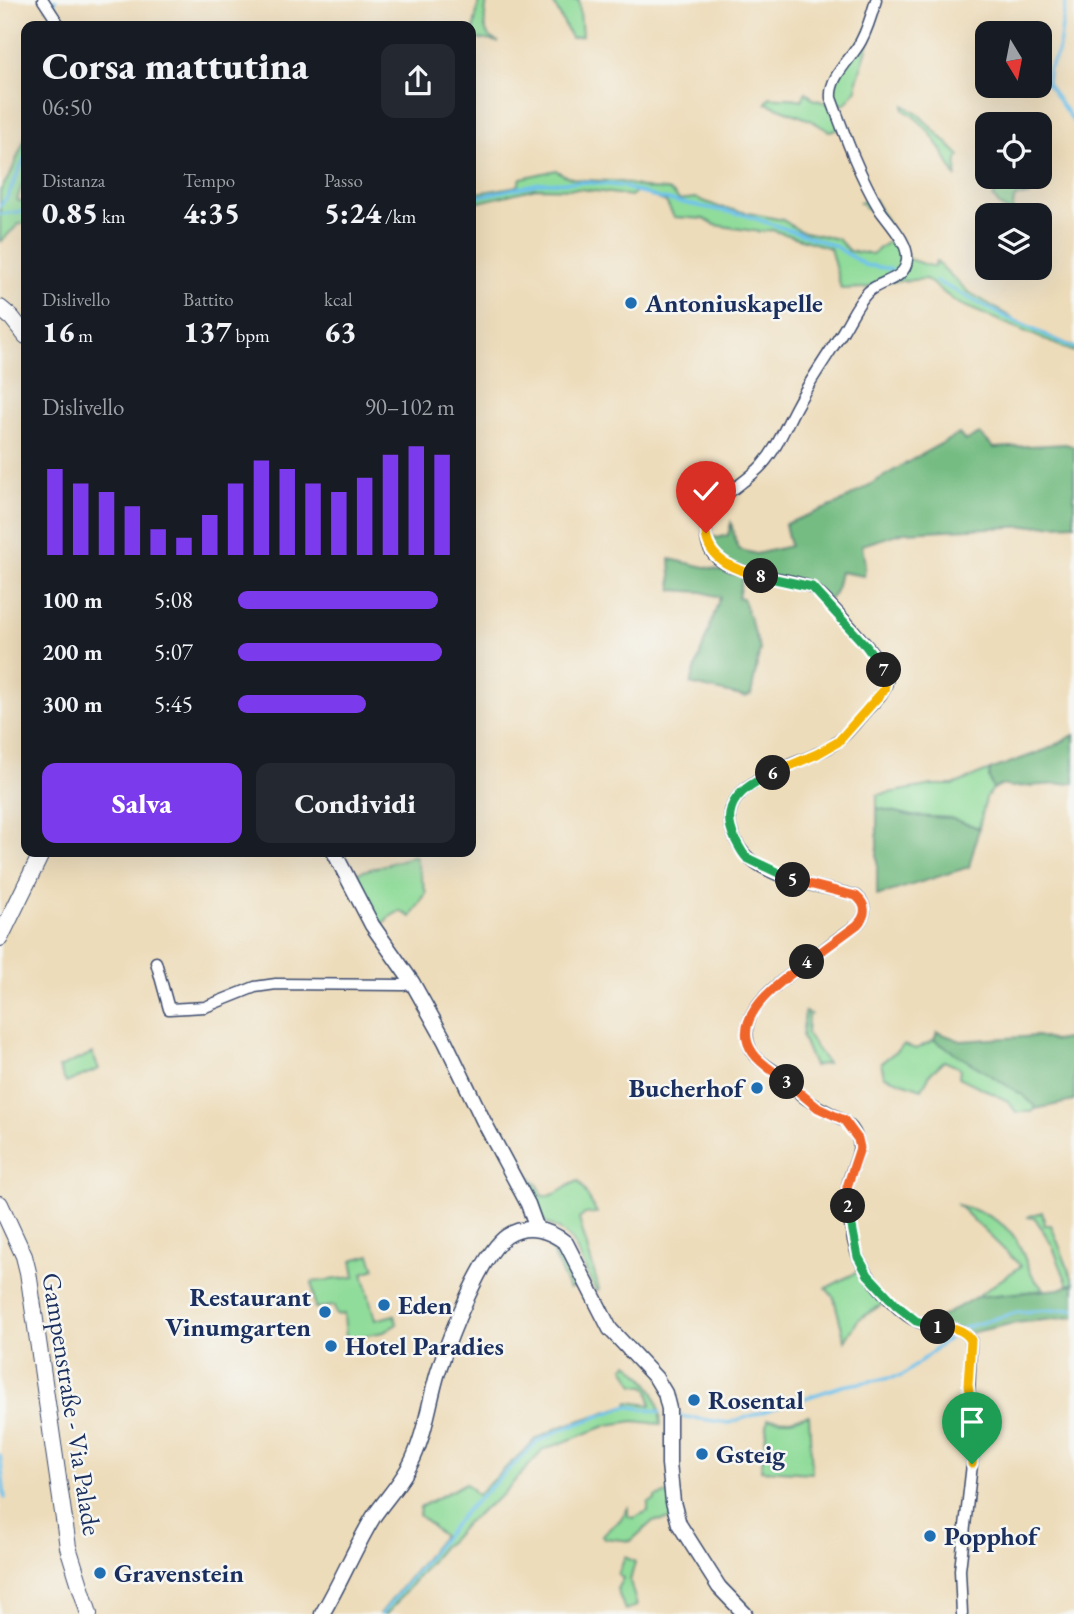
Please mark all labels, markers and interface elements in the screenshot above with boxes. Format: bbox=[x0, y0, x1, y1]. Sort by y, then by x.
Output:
north arrow bbox=[975, 21, 1052, 98]
map controls bbox=[975, 21, 1052, 280]
text: Corsa mattutina bbox=[42, 41, 309, 90]
button: share bbox=[381, 44, 455, 118]
text: 06:50 bbox=[42, 92, 92, 122]
button: locate bbox=[975, 112, 1052, 189]
text: Distanza bbox=[42, 168, 105, 193]
text: Tempo bbox=[183, 168, 235, 193]
text: Passo bbox=[324, 168, 363, 193]
text: 0.85 bbox=[42, 193, 98, 232]
text: 4:35 bbox=[183, 193, 240, 232]
text: 5:24 bbox=[324, 193, 381, 232]
button: layers bbox=[975, 203, 1052, 280]
text: km bbox=[98, 204, 126, 229]
text: /km bbox=[381, 204, 416, 229]
place label: Antoniuskapelle bbox=[644, 286, 823, 320]
text: Dislivello bbox=[42, 287, 110, 312]
text: Battito bbox=[183, 287, 234, 312]
text: kcal bbox=[324, 287, 353, 312]
marker: Antoniuskapelle bbox=[623, 295, 639, 311]
text: 16 bbox=[42, 312, 74, 351]
text: 137 bbox=[183, 312, 232, 351]
text: 63 bbox=[324, 312, 356, 351]
text: m bbox=[74, 323, 93, 348]
text: bpm bbox=[232, 323, 270, 348]
text: Dislivello bbox=[42, 392, 124, 422]
text: 90–102 m bbox=[365, 392, 455, 422]
pin bbox=[676, 461, 736, 533]
icon: check bbox=[687, 472, 725, 510]
pin: 8 bbox=[744, 558, 778, 594]
text: 8 bbox=[755, 563, 766, 588]
text: 100 m bbox=[42, 585, 103, 615]
text: 5:08 bbox=[154, 585, 193, 615]
text: 200 m bbox=[42, 637, 103, 667]
text: 5:07 bbox=[154, 637, 193, 667]
pin: 7 bbox=[866, 652, 902, 688]
text: 7 bbox=[878, 657, 889, 682]
text: 300 m bbox=[42, 689, 103, 719]
text: 5:45 bbox=[154, 689, 193, 719]
pin: 6 bbox=[756, 756, 790, 790]
text: 6 bbox=[767, 760, 778, 785]
button: Salva bbox=[42, 763, 242, 843]
button: Condividi bbox=[256, 763, 455, 843]
pin: 5 bbox=[776, 862, 810, 898]
text: 5 bbox=[787, 867, 798, 892]
pin: 4 bbox=[790, 944, 824, 979]
text: 4 bbox=[801, 949, 812, 974]
pin: 3 bbox=[770, 1064, 804, 1100]
text: 3 bbox=[781, 1069, 792, 1094]
place label: Bucherhof bbox=[629, 1071, 747, 1105]
marker: Bucherhof bbox=[749, 1080, 765, 1096]
pin: 2 bbox=[830, 1188, 866, 1224]
text: 2 bbox=[842, 1193, 853, 1218]
street label: Gampenstraße - Via Palade bbox=[34, 1270, 110, 1538]
place label: Restaurant Vinumgarten bbox=[165, 1280, 311, 1344]
place label: Eden bbox=[398, 1288, 453, 1322]
marker: Eden bbox=[376, 1297, 392, 1313]
marker: Restaurant Vinumgarten bbox=[317, 1304, 333, 1320]
pin: 1 bbox=[920, 1310, 956, 1344]
text: 1 bbox=[932, 1314, 943, 1339]
place label: Hotel Paradies bbox=[345, 1329, 504, 1363]
marker: Hotel Paradies bbox=[323, 1338, 339, 1354]
place label: Rosental bbox=[708, 1383, 804, 1417]
marker: Rosental bbox=[686, 1392, 702, 1408]
pin bbox=[942, 1392, 1002, 1464]
icon: arrive bbox=[953, 1403, 991, 1441]
place label: Gsteig bbox=[716, 1437, 786, 1471]
marker: Gsteig bbox=[694, 1446, 710, 1462]
place label: Popphof bbox=[944, 1519, 1041, 1553]
marker: Popphof bbox=[922, 1528, 938, 1544]
place label: Gravenstein bbox=[114, 1556, 244, 1590]
marker: Gravenstein bbox=[92, 1565, 108, 1581]

